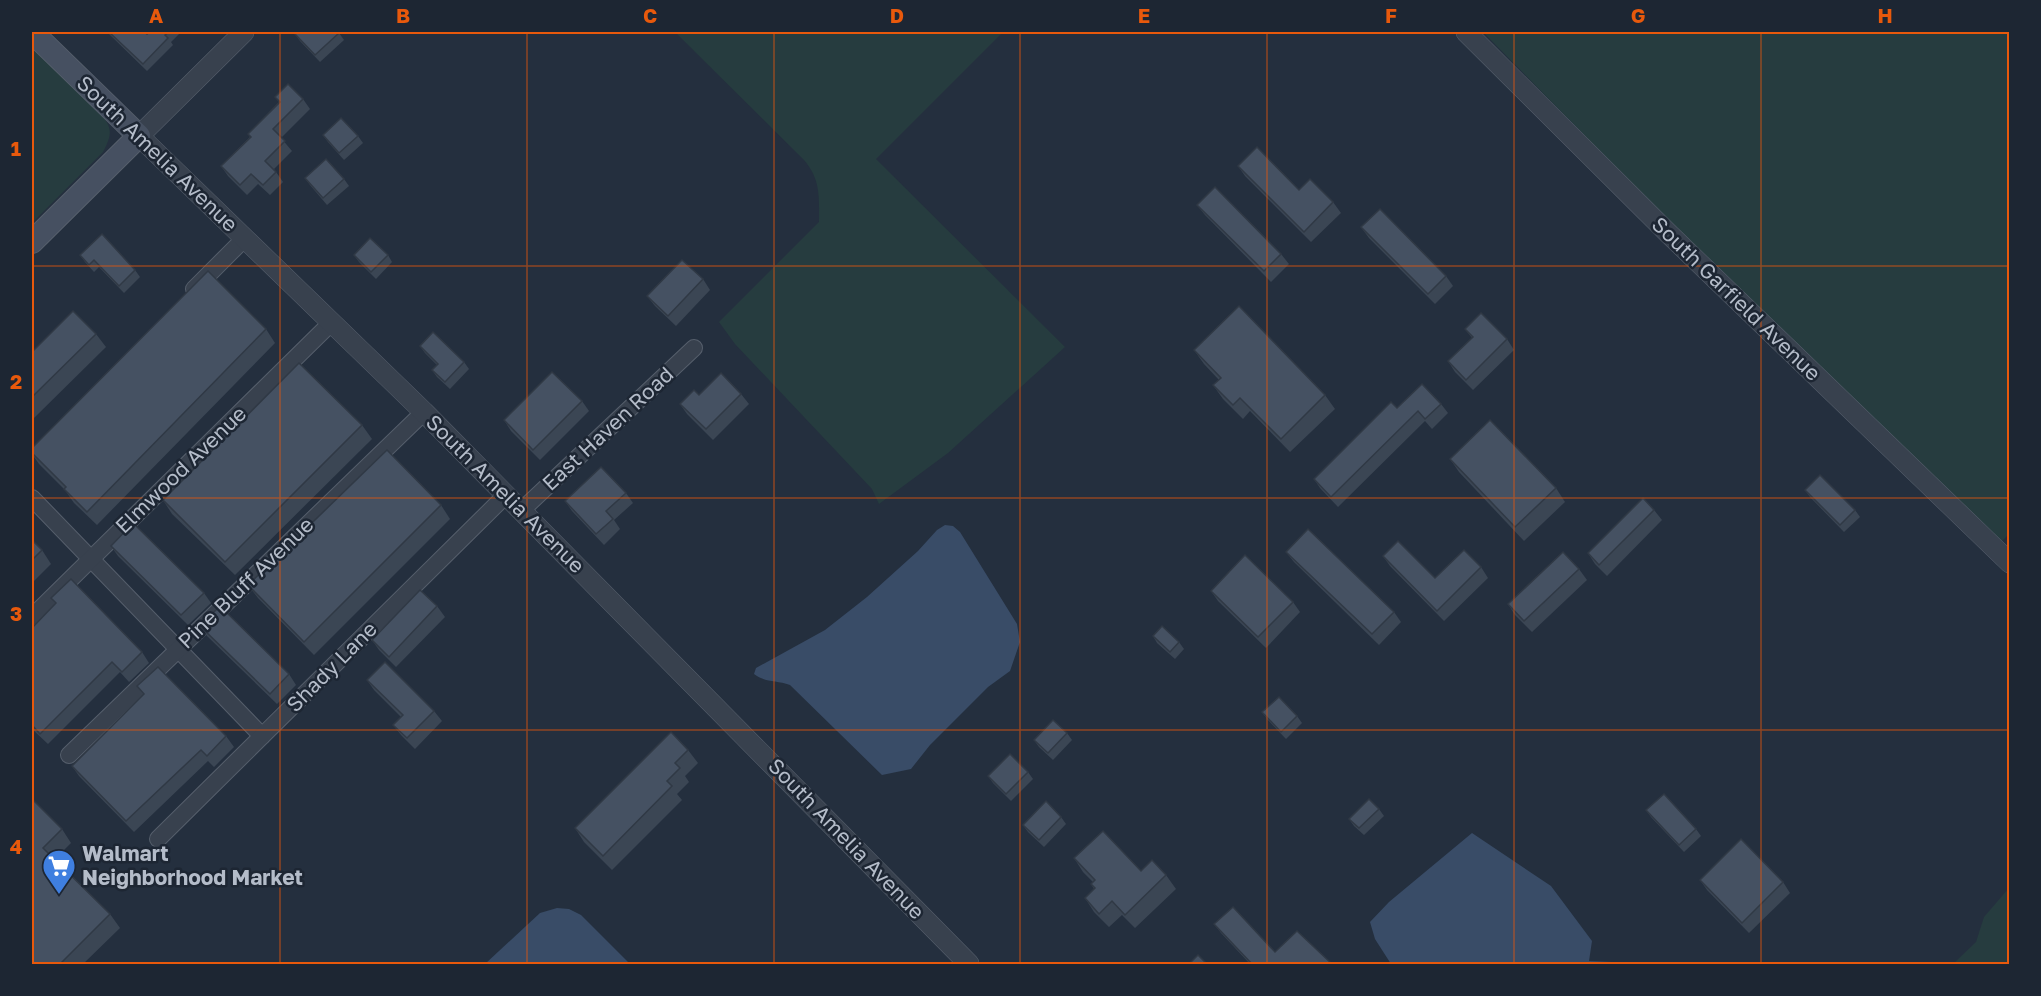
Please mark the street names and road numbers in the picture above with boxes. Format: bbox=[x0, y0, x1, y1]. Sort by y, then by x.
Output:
street label: South Amelia Avenue bbox=[72, 70, 244, 237]
street label: South Garfield Avenue bbox=[1647, 211, 1827, 386]
street label: East Haven Road bbox=[536, 361, 678, 496]
street label: Elmwood Avenue bbox=[109, 400, 251, 538]
street label: South Amelia Avenue bbox=[421, 409, 590, 578]
street label: Pine Bluff Avenue bbox=[172, 511, 318, 654]
street label: Shady Lane bbox=[281, 616, 382, 717]
street label: South Amelia Avenue bbox=[763, 752, 930, 924]

